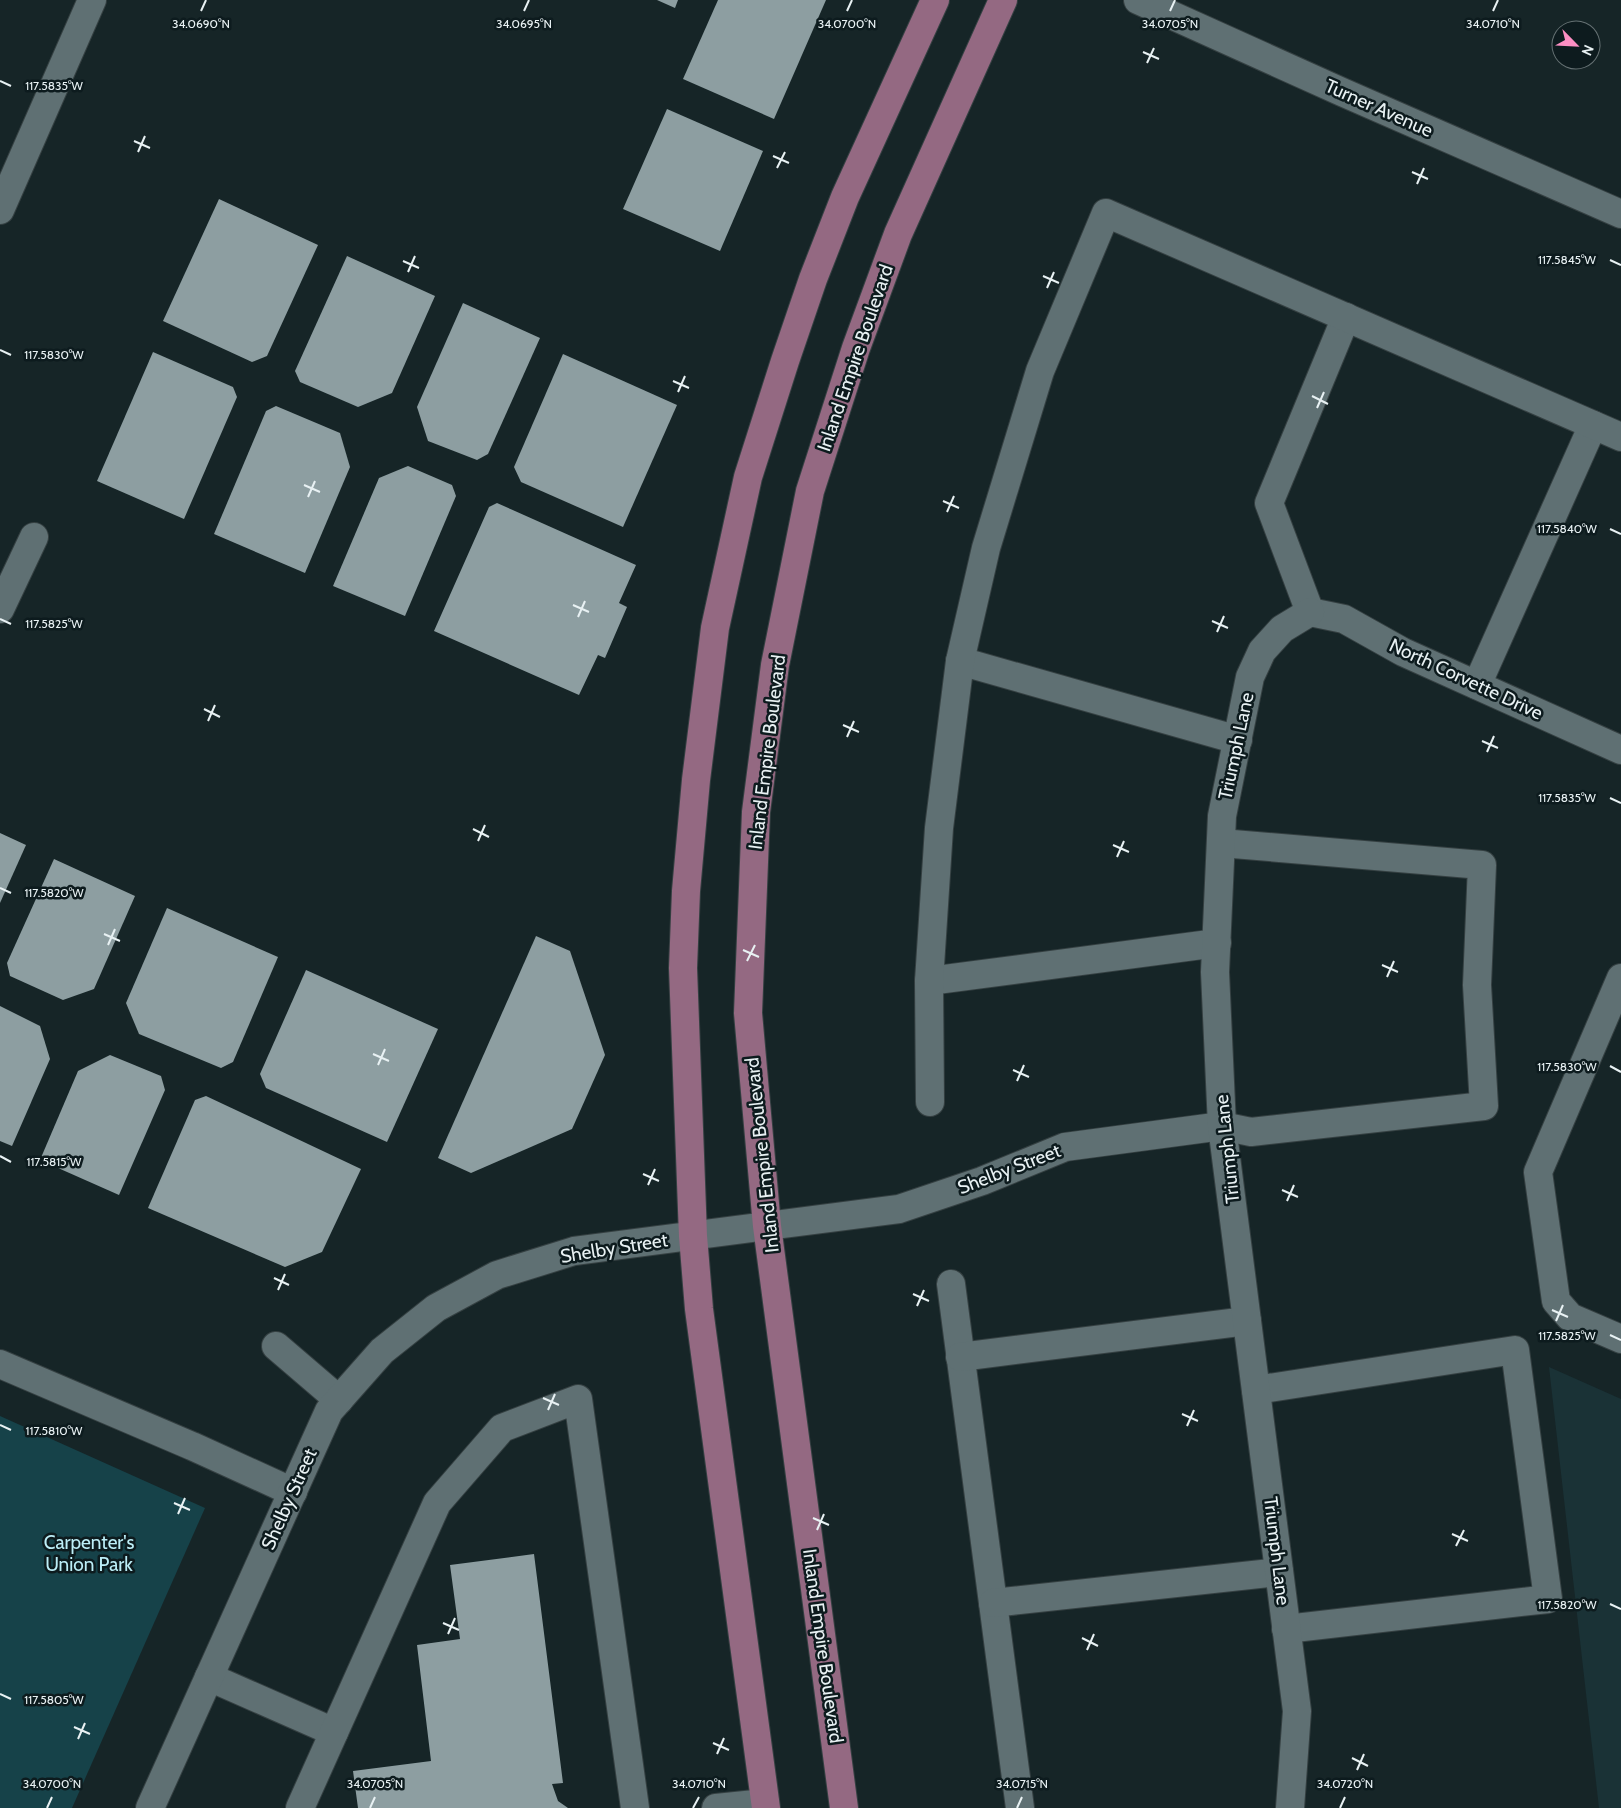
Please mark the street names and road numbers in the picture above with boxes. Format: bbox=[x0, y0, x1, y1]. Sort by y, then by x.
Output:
street label: Turner Avenue bbox=[1322, 74, 1437, 142]
street label: Inland Empire Boulevard bbox=[812, 262, 898, 454]
street label: North Corvette Drive bbox=[1386, 633, 1547, 725]
street label: Inland Empire Boulevard bbox=[744, 653, 790, 851]
street label: Triumph Lane bbox=[1213, 690, 1259, 802]
street label: Inland Empire Boulevard bbox=[740, 1056, 784, 1254]
street label: Triumph Lane bbox=[1210, 1093, 1244, 1205]
street label: Shelby Street bbox=[954, 1139, 1064, 1199]
street label: Shelby Street bbox=[559, 1228, 670, 1268]
street label: Shelby Street bbox=[256, 1444, 322, 1553]
street label: Triumph Lane bbox=[1259, 1495, 1295, 1607]
street label: Inland Empire Boulevard bbox=[798, 1547, 848, 1745]

